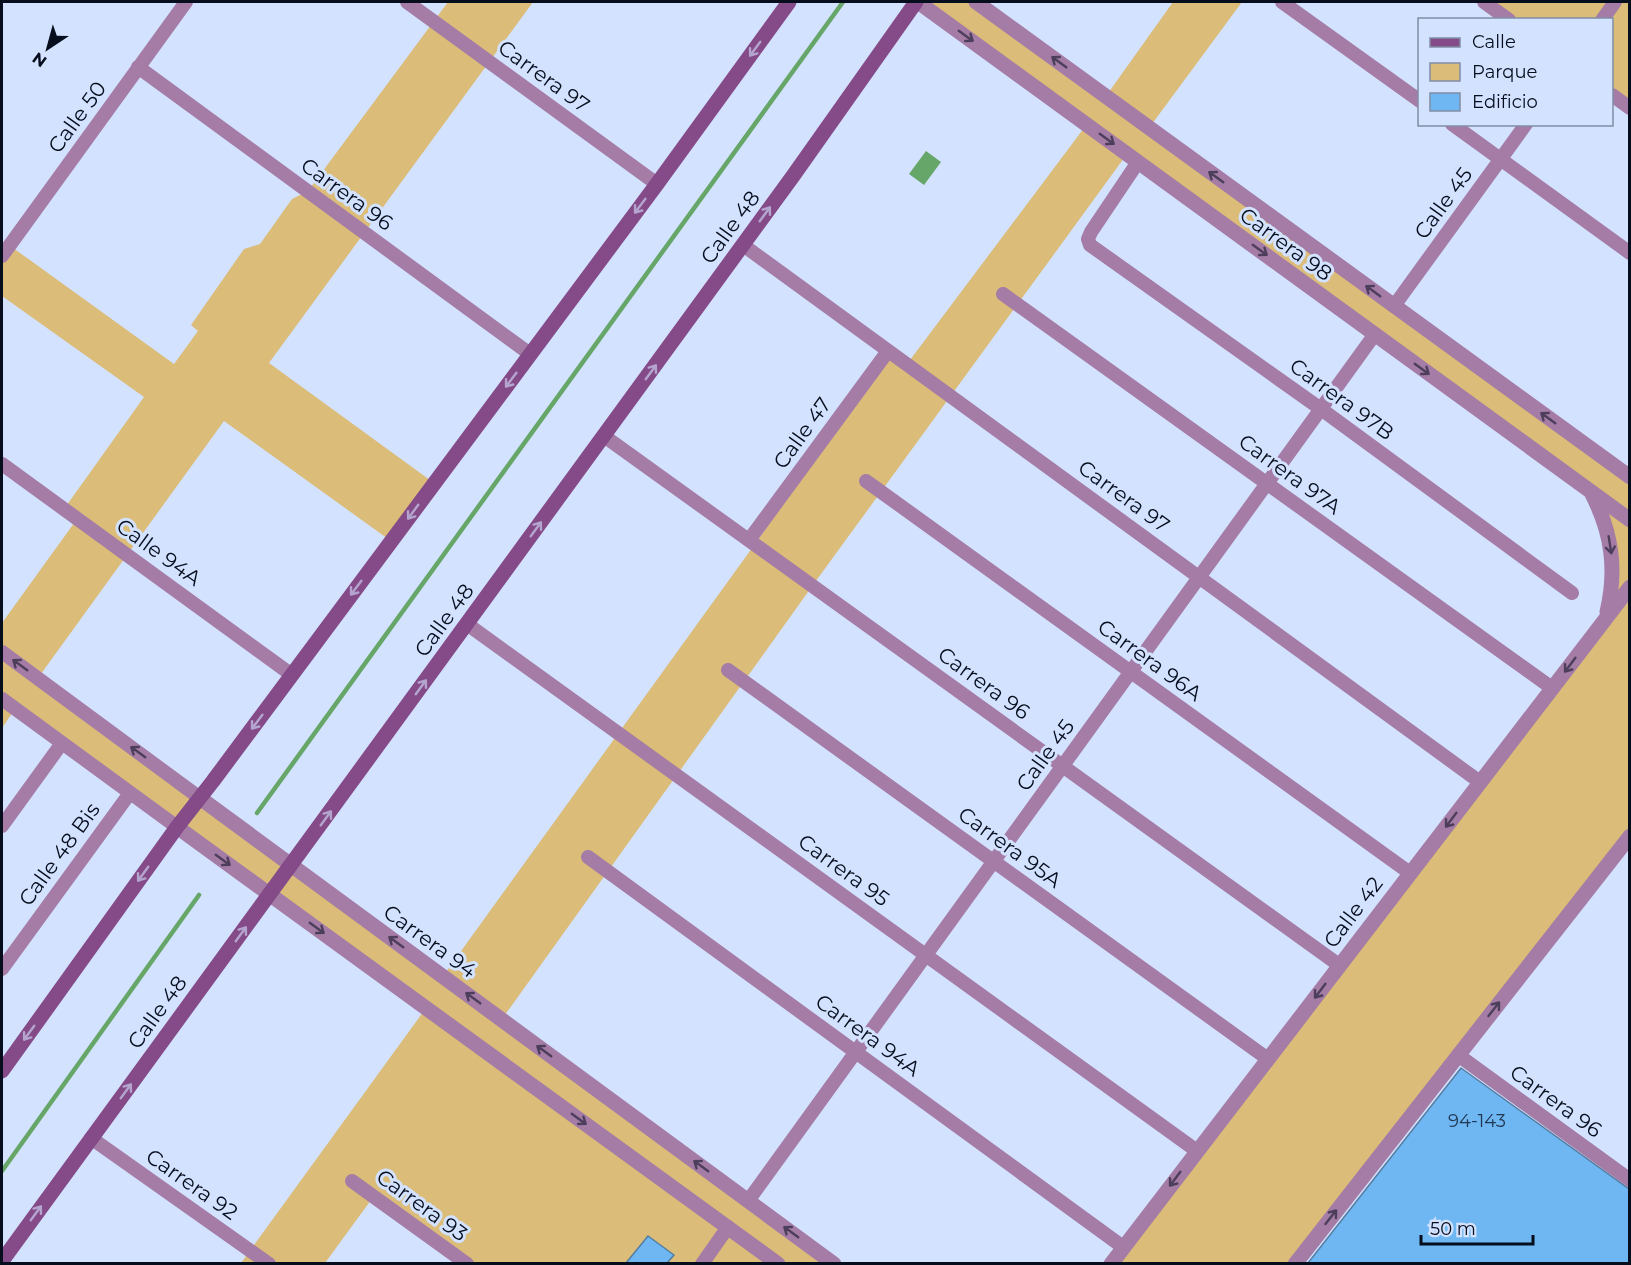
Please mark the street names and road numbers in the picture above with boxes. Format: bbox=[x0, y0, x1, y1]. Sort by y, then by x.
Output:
street label: Carrera 97 bbox=[494, 35, 594, 117]
street label: Calle 50 bbox=[43, 76, 111, 158]
street label: Carrera 96 bbox=[296, 152, 398, 236]
street label: Calle 45 bbox=[1409, 162, 1477, 244]
street label: Calle 48 bbox=[695, 186, 765, 268]
street label: Carrera 98 bbox=[1235, 202, 1337, 286]
street label: Carrera 97B bbox=[1285, 353, 1399, 445]
street label: Calle 47 bbox=[768, 393, 836, 473]
street label: Carrera 97A bbox=[1234, 429, 1347, 520]
street label: Carrera 97 bbox=[1074, 455, 1174, 537]
street label: Calle 94A bbox=[112, 513, 207, 592]
street label: Calle 48 bbox=[409, 579, 479, 661]
street label: Carrera 96A bbox=[1093, 614, 1208, 707]
street label: Carrera 96 bbox=[933, 641, 1035, 725]
street label: Calle 45 bbox=[1011, 714, 1079, 796]
street label: Calle 48 Bis bbox=[13, 798, 105, 910]
street label: Carrera 95A bbox=[954, 801, 1067, 893]
street label: Carrera 95 bbox=[794, 829, 894, 911]
street label: Calle 42 bbox=[1318, 872, 1388, 952]
street label: Carrera 94 bbox=[379, 899, 481, 983]
street label: Calle 48 bbox=[122, 971, 192, 1053]
street label: Carrera 94A bbox=[811, 989, 926, 1082]
street label: Carrera 96 bbox=[1505, 1059, 1607, 1143]
street label: Carrera 92 bbox=[141, 1143, 243, 1225]
street label: Carrera 93 bbox=[372, 1164, 472, 1246]

